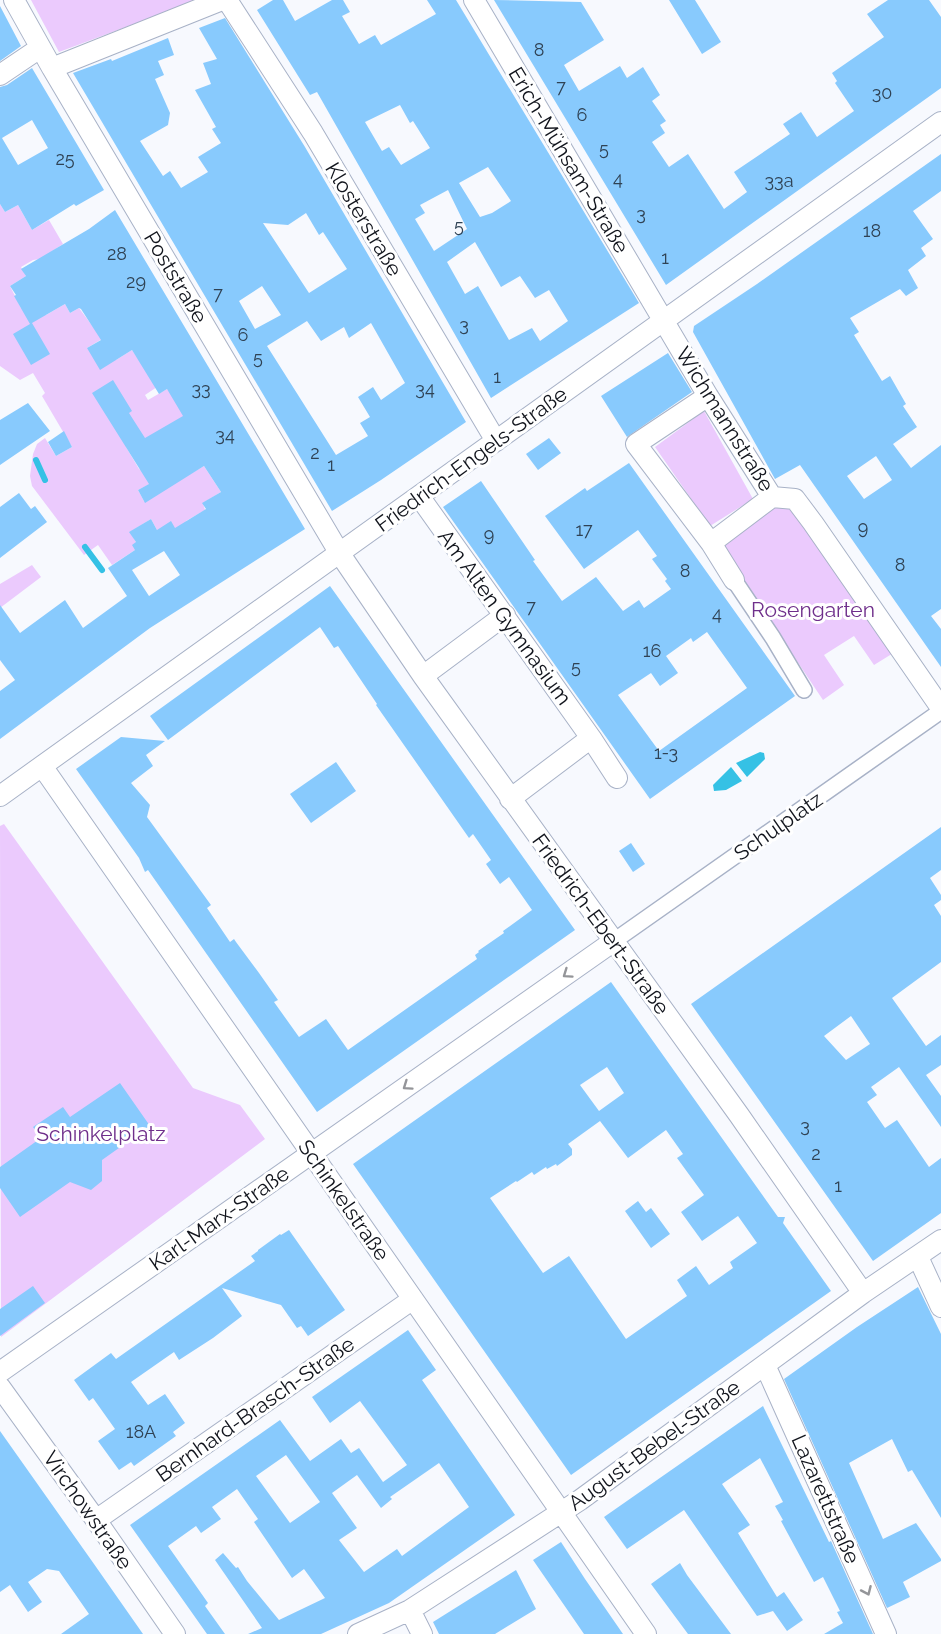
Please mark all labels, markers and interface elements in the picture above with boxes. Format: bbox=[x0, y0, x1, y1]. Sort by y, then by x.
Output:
house number: 8 bbox=[534, 39, 544, 60]
street label: Erich-Mühsam-Straße bbox=[504, 63, 634, 257]
house number: 7 bbox=[556, 76, 566, 97]
house number: 30 bbox=[872, 82, 892, 103]
house number: 6 bbox=[577, 104, 588, 125]
house number: 5 bbox=[599, 138, 609, 159]
house number: 25 bbox=[55, 148, 75, 169]
street label: Klosterstraße bbox=[320, 158, 408, 280]
house number: 4 bbox=[613, 168, 623, 189]
house number: 33a bbox=[764, 170, 794, 191]
house number: 3 bbox=[636, 203, 646, 224]
house number: 5 bbox=[454, 215, 464, 236]
house number: 18 bbox=[863, 220, 881, 241]
street label: Poststraße bbox=[139, 227, 213, 327]
house number: 28 bbox=[107, 243, 127, 264]
house number: 1 bbox=[661, 247, 669, 268]
house number: 29 bbox=[126, 271, 146, 292]
house number: 7 bbox=[213, 283, 223, 304]
house number: 3 bbox=[459, 314, 469, 335]
house number: 6 bbox=[238, 324, 249, 345]
street label: Wichmannstraße bbox=[671, 342, 779, 496]
house number: 5 bbox=[253, 347, 263, 368]
house number: 1 bbox=[493, 366, 501, 387]
house number: 33 bbox=[191, 378, 211, 399]
house number: 34 bbox=[415, 378, 435, 399]
street label: Friedrich-Engels-Straße bbox=[370, 381, 572, 537]
house number: 34 bbox=[215, 424, 235, 445]
house number: 2 bbox=[310, 442, 320, 463]
house number: 1 bbox=[327, 454, 335, 475]
house number: 9 bbox=[858, 517, 868, 538]
house number: 17 bbox=[575, 519, 593, 540]
street label: Am Alten Gymnasium bbox=[433, 524, 577, 710]
house number: 9 bbox=[484, 524, 494, 545]
house number: 8 bbox=[895, 554, 905, 575]
house number: 8 bbox=[680, 560, 690, 581]
house number: 7 bbox=[526, 596, 536, 617]
park label: Rosengarten bbox=[751, 597, 875, 622]
house number: 4 bbox=[712, 603, 722, 624]
house number: 16 bbox=[643, 640, 661, 661]
house number: 5 bbox=[571, 656, 581, 677]
house number: 1-3 bbox=[654, 742, 678, 763]
street label: Schulplatz bbox=[729, 786, 827, 866]
street label: Friedrich-Ebert-Straße bbox=[527, 829, 675, 1019]
one-way arrow bbox=[562, 967, 573, 978]
one-way arrow bbox=[403, 1079, 414, 1090]
house number: 3 bbox=[800, 1115, 810, 1136]
park label: Schinkelplatz bbox=[36, 1121, 166, 1146]
street label: Schinkelstraße bbox=[293, 1135, 395, 1265]
house number: 2 bbox=[811, 1143, 821, 1164]
street label: Karl-Marx-Straße bbox=[144, 1160, 294, 1276]
house number: 1 bbox=[834, 1175, 842, 1196]
street label: Bernhard-Brasch-Straße bbox=[151, 1331, 359, 1487]
street label: August-Bebel-Straße bbox=[563, 1374, 745, 1516]
house number: 18A bbox=[126, 1421, 156, 1442]
street label: Lazarettstraße bbox=[786, 1431, 866, 1567]
street label: Virchowstraße bbox=[38, 1446, 138, 1574]
one-way arrow bbox=[859, 1584, 871, 1595]

